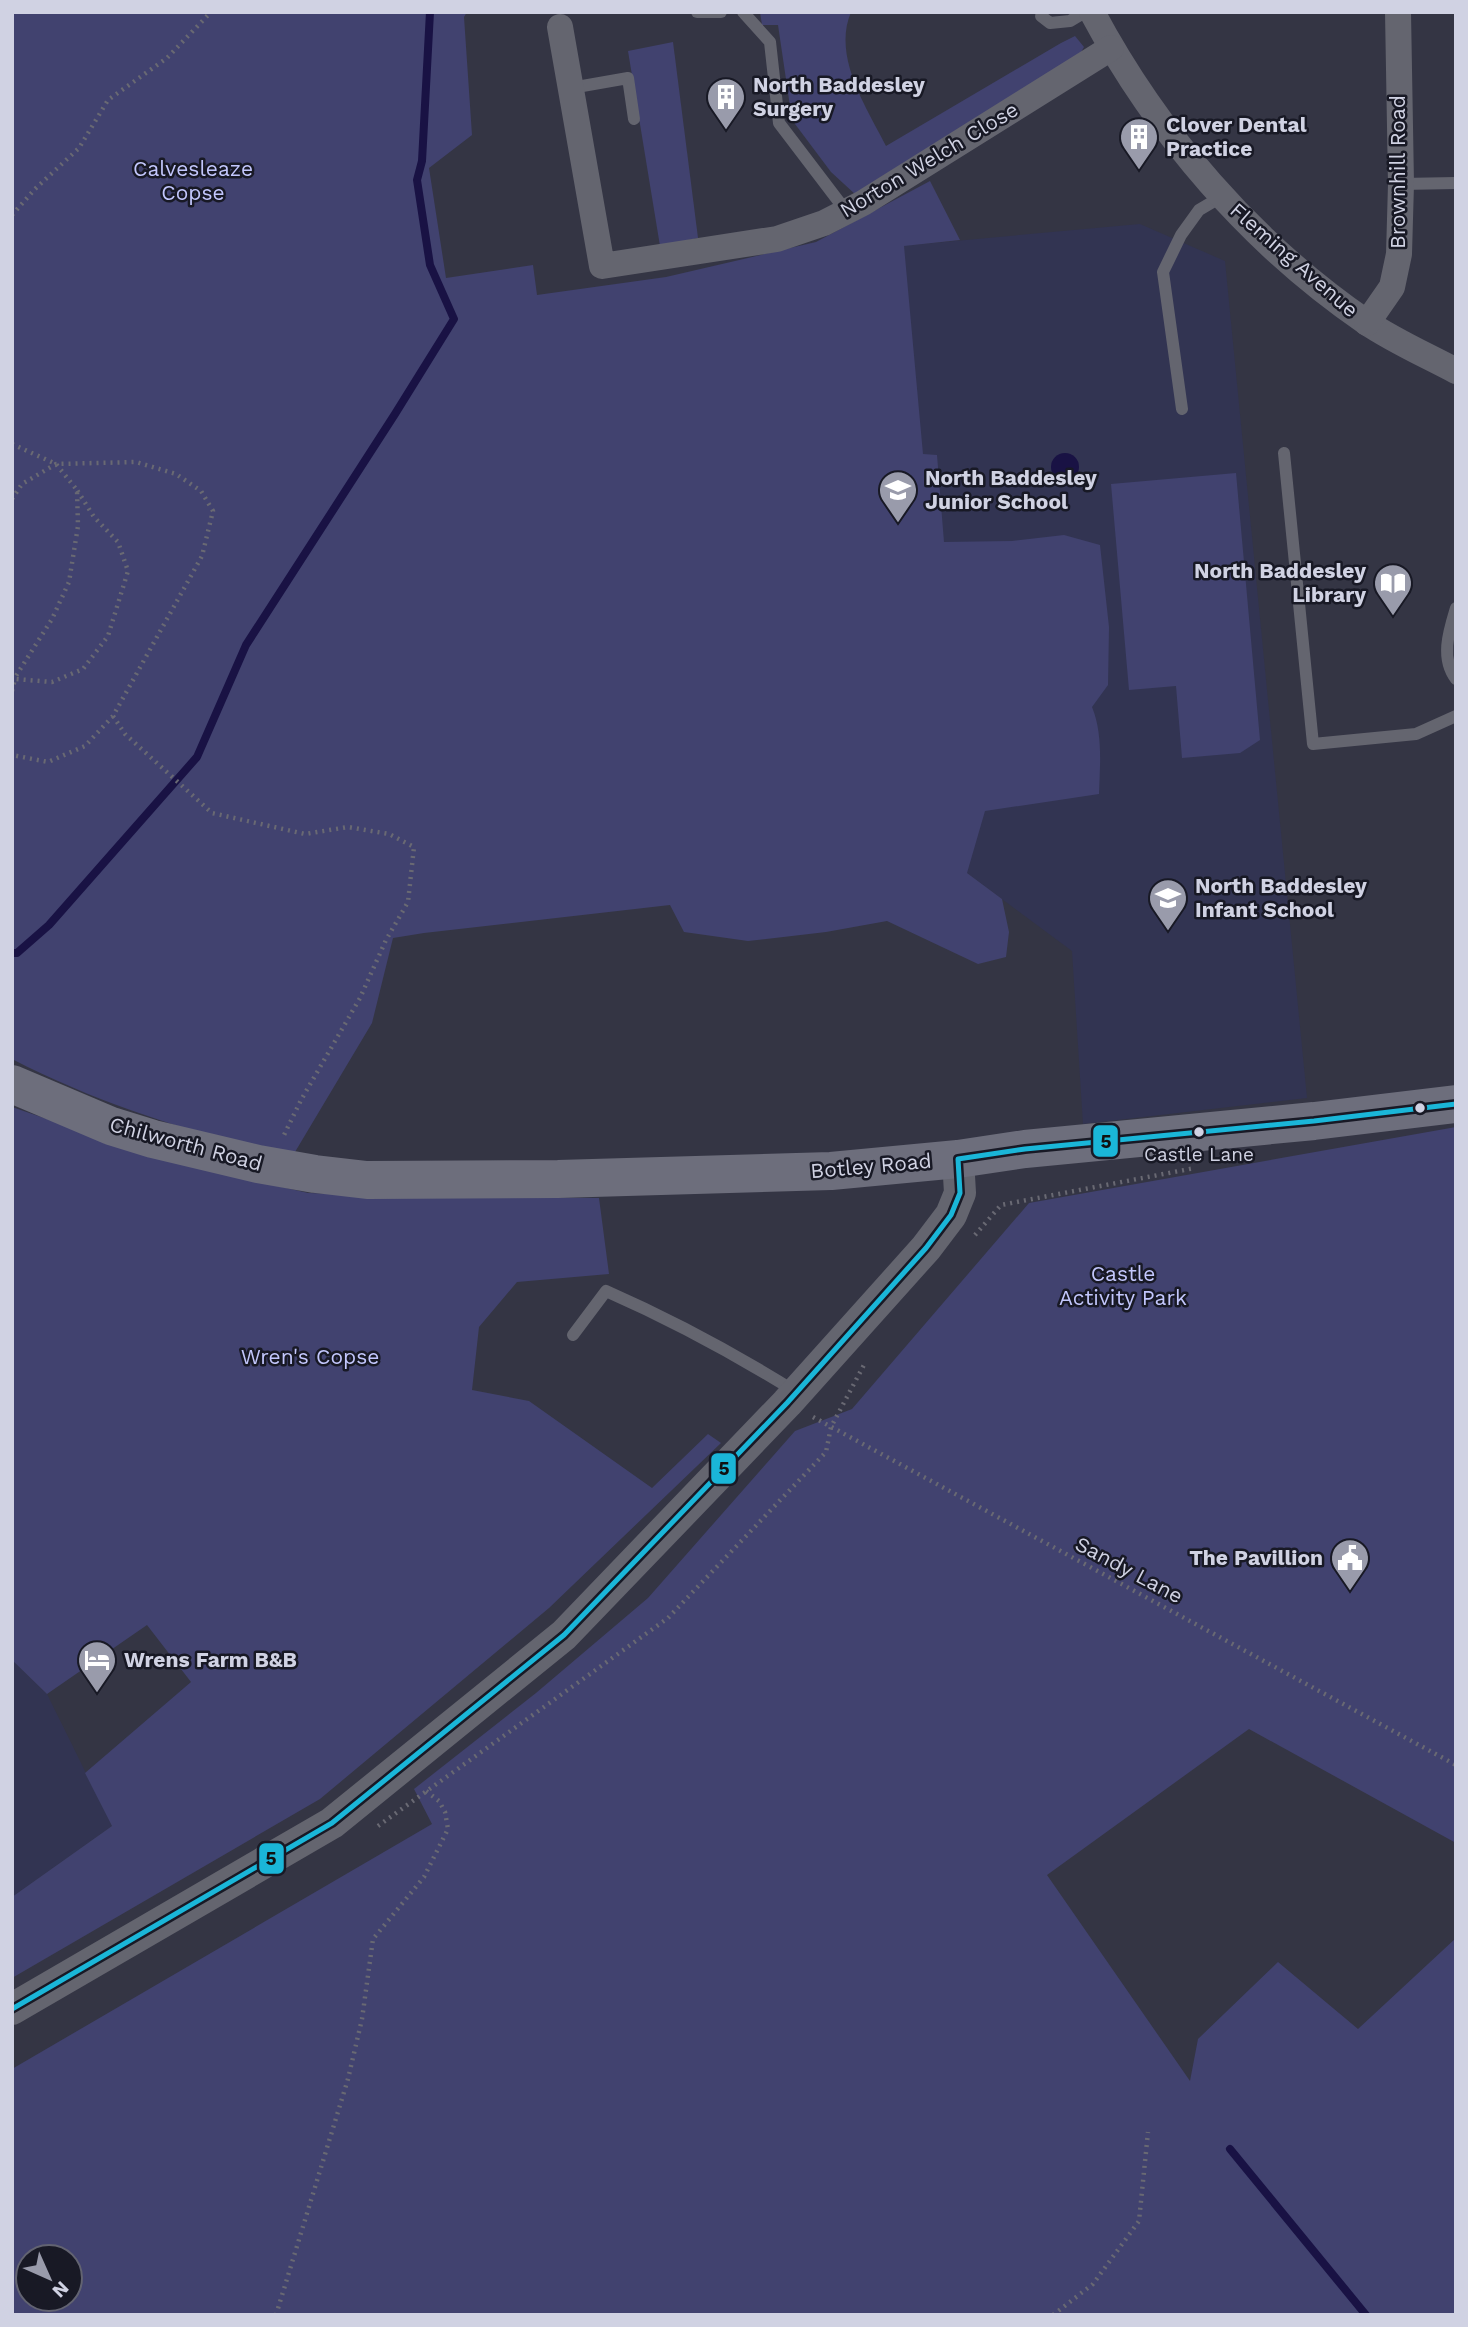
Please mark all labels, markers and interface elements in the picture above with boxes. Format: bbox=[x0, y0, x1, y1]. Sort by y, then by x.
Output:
place label: North Baddesley Surgery bbox=[753, 72, 925, 121]
building icon: North Baddesley Surgery bbox=[705, 76, 747, 131]
street label: Brownhill Road bbox=[1385, 95, 1410, 249]
street label: Norton Welch Close bbox=[835, 96, 1022, 223]
place label: Clover Dental Practice bbox=[1166, 112, 1307, 161]
building icon: Clover Dental Practice bbox=[1118, 116, 1160, 171]
park label: Calvesleaze Copse bbox=[133, 156, 253, 205]
street label: Fleming Avenue bbox=[1225, 197, 1364, 322]
place label: North Baddesley Junior School bbox=[925, 465, 1097, 514]
school or university icon: North Baddesley Junior School bbox=[877, 469, 919, 524]
place label: North Baddesley Library bbox=[1194, 558, 1366, 607]
library icon: North Baddesley Library bbox=[1372, 562, 1414, 617]
place label: North Baddesley Infant School bbox=[1195, 873, 1367, 922]
school or university icon: North Baddesley Infant School bbox=[1147, 877, 1189, 932]
unlabelled marker bbox=[1413, 1101, 1427, 1115]
street label: Chilworth Road bbox=[107, 1111, 265, 1176]
line badge: 5 bbox=[1092, 1124, 1119, 1158]
marker: Castle Lane bbox=[1192, 1125, 1206, 1139]
text: 5 bbox=[1100, 1130, 1112, 1153]
place label: Castle Lane bbox=[1144, 1143, 1254, 1166]
street label: Botley Road bbox=[809, 1148, 933, 1183]
park label: Castle Activity Park bbox=[1059, 1261, 1187, 1310]
park label: Wren's Copse bbox=[241, 1344, 379, 1369]
line badge: 5 bbox=[710, 1452, 737, 1485]
text: 5 bbox=[718, 1457, 730, 1480]
street label: Sandy Lane bbox=[1071, 1531, 1187, 1608]
public building icon: The Pavillion bbox=[1329, 1537, 1371, 1592]
place label: The Pavillion bbox=[1189, 1545, 1323, 1570]
hotel icon: Wrens Farm B&B bbox=[76, 1639, 118, 1694]
place label: Wrens Farm B&B bbox=[124, 1647, 297, 1672]
line badge: 5 bbox=[258, 1842, 285, 1875]
text: 5 bbox=[265, 1847, 277, 1870]
north arrow bbox=[14, 2243, 84, 2313]
text: N bbox=[48, 2277, 74, 2303]

